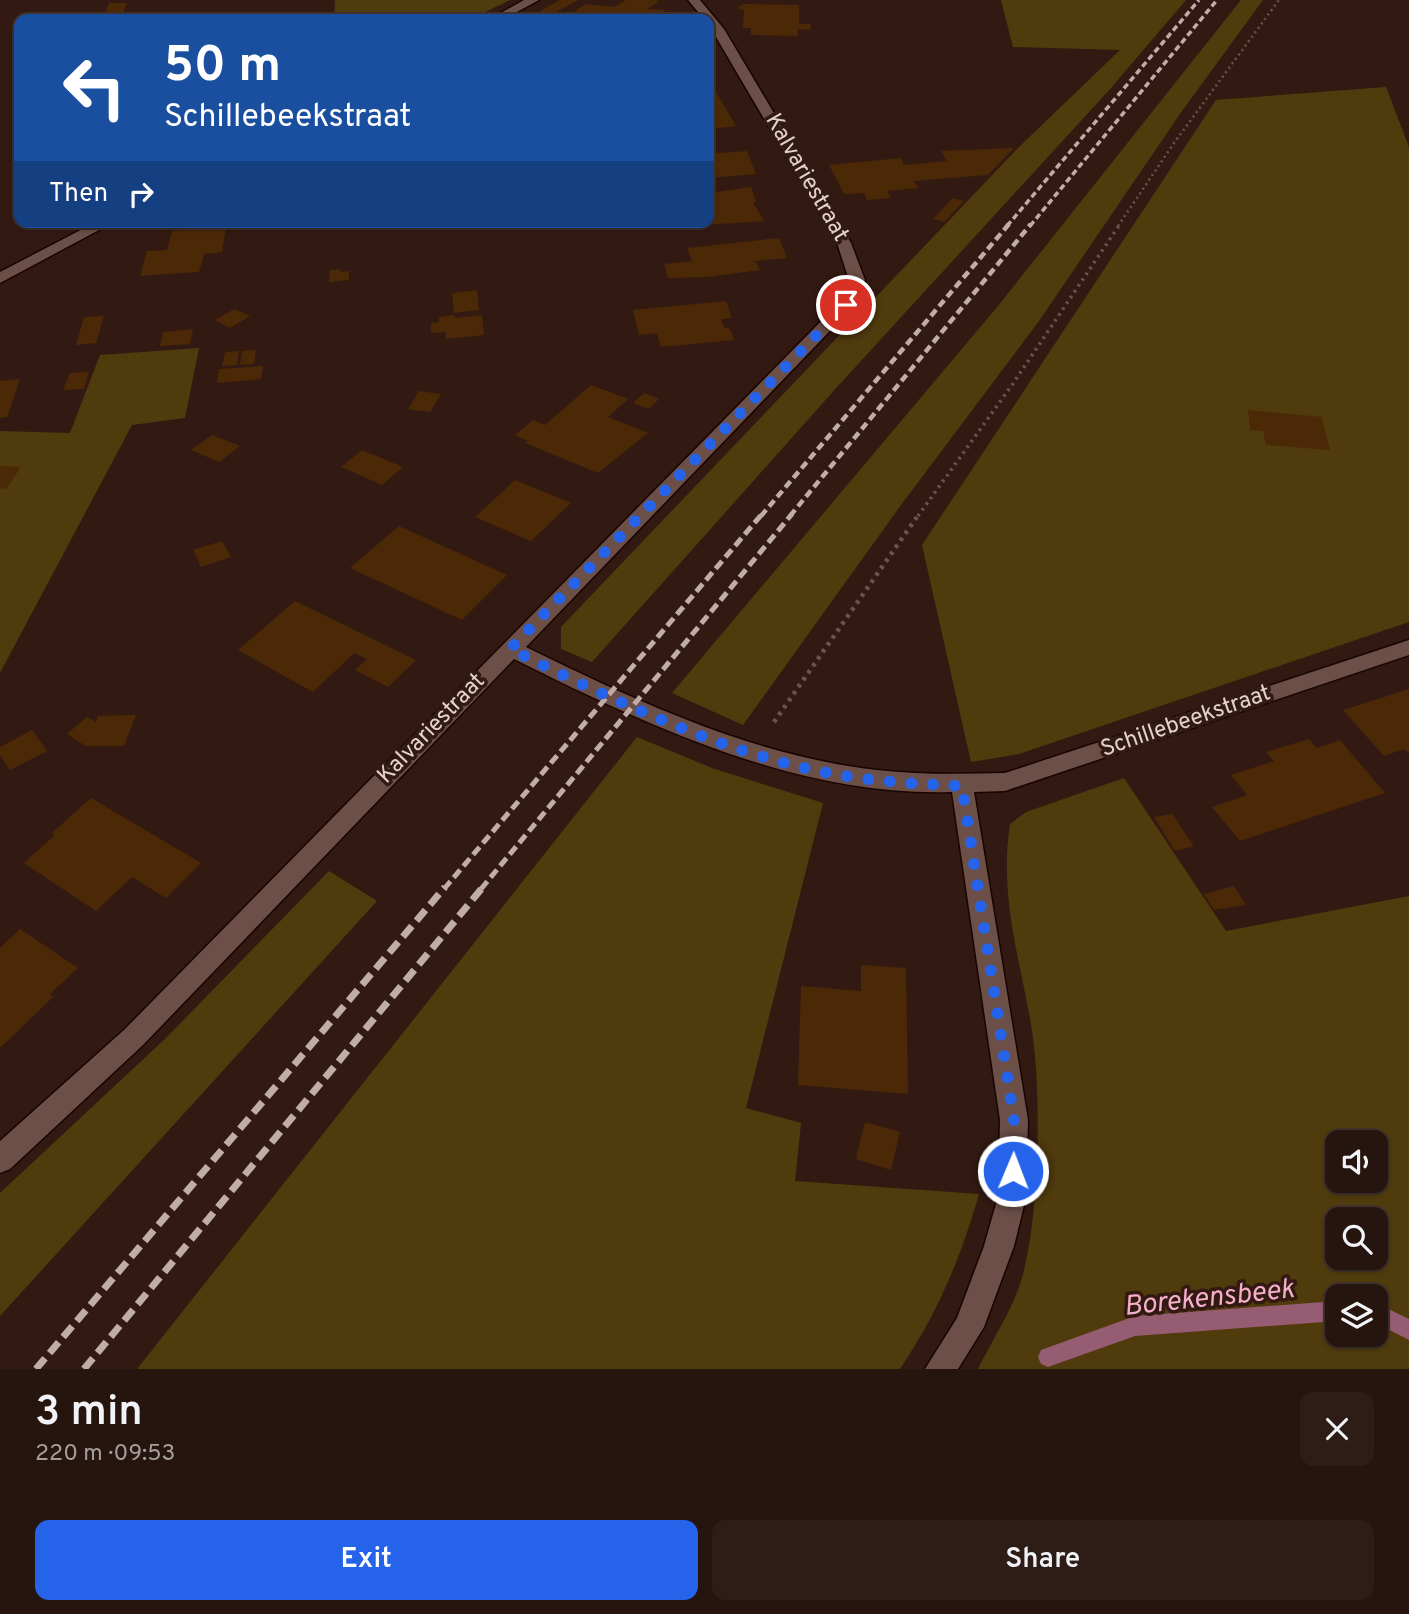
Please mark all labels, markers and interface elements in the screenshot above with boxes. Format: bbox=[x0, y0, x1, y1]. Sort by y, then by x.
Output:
text: 50 m bbox=[164, 37, 281, 99]
icon: left bbox=[49, 42, 140, 133]
text: Schillebeekstraat bbox=[164, 98, 411, 138]
street label: Kalvariestraat bbox=[758, 109, 854, 247]
icon: right bbox=[122, 175, 160, 213]
text: Then bbox=[49, 178, 108, 211]
pin bbox=[816, 275, 876, 335]
icon: arrive bbox=[827, 286, 865, 324]
street label: Kalvariestraat bbox=[372, 668, 492, 790]
street label: Schillebeekstraat bbox=[1097, 679, 1275, 765]
map controls bbox=[1325, 1130, 1388, 1347]
button: sound bbox=[1325, 1130, 1388, 1193]
position arrow bbox=[976, 1134, 1050, 1208]
button: search bbox=[1325, 1207, 1388, 1270]
water label: Borekensbeek bbox=[1122, 1272, 1297, 1326]
button: layers bbox=[1325, 1284, 1388, 1347]
text: 3 min bbox=[35, 1387, 143, 1440]
button: close bbox=[1300, 1392, 1374, 1466]
text: 220 m · 09:53 bbox=[35, 1440, 175, 1469]
button: Exit bbox=[35, 1520, 698, 1600]
button: Share bbox=[712, 1520, 1374, 1600]

